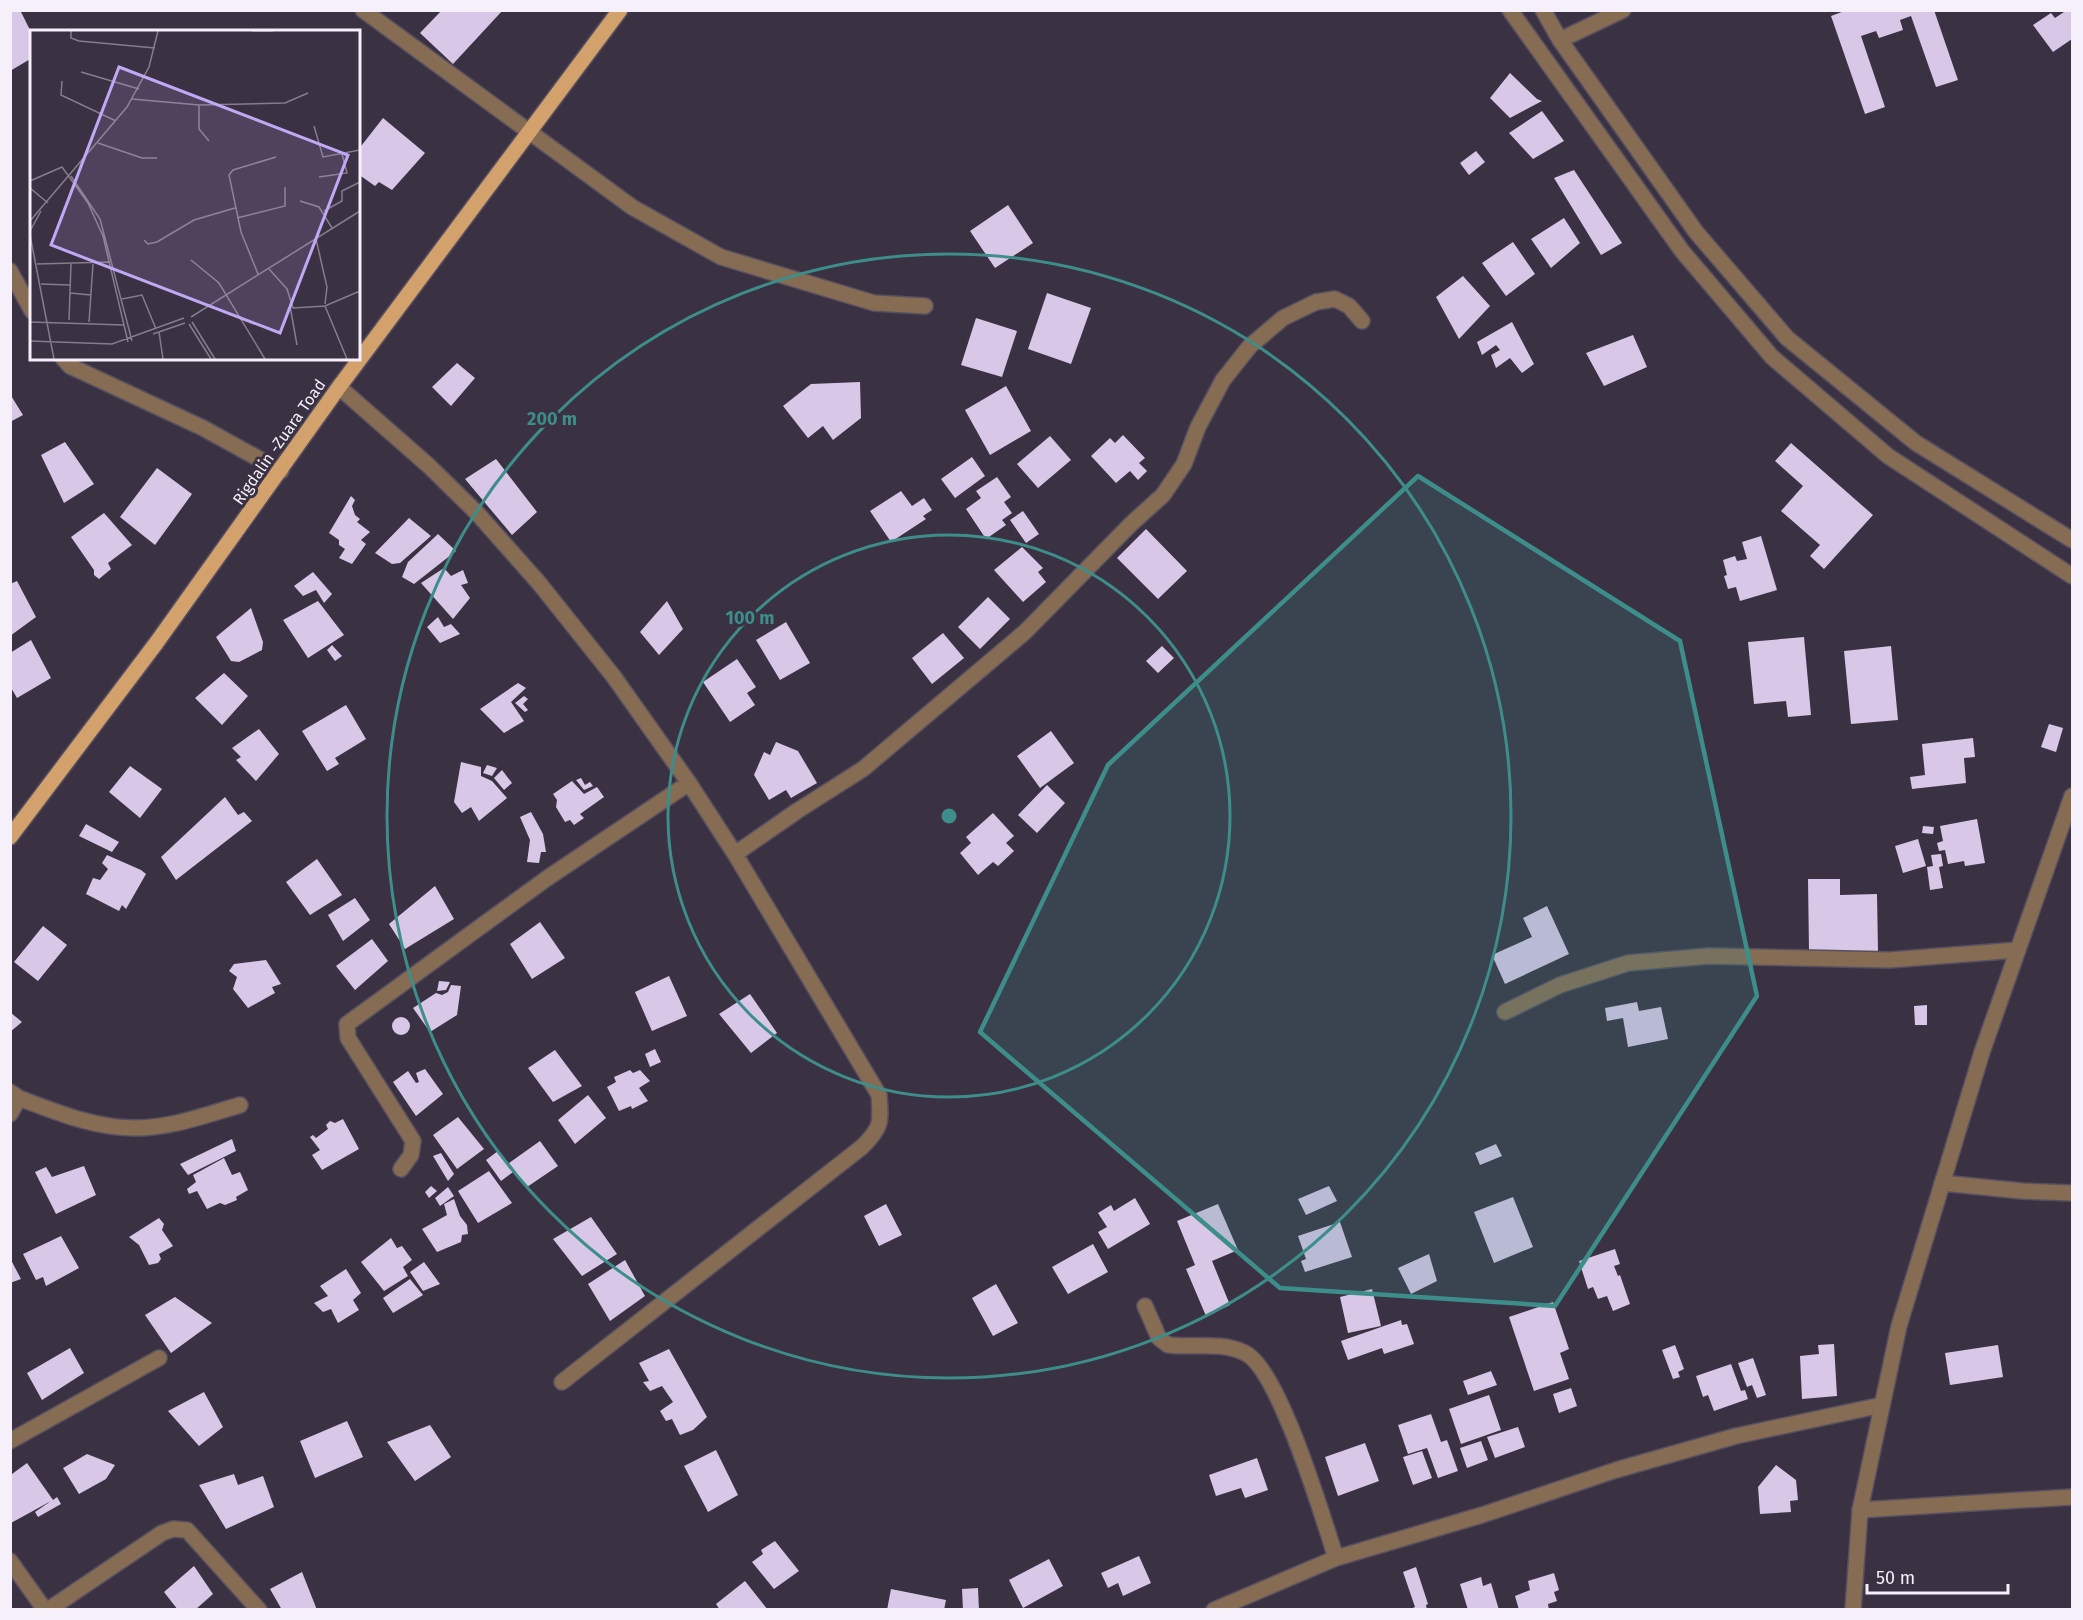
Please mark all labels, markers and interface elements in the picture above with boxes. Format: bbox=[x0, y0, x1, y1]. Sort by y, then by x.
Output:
inset map bbox=[30, 30, 360, 360]
street label: Rigdalin -Zuara Toad bbox=[229, 376, 329, 508]
text: 200 m bbox=[527, 408, 577, 430]
text: 100 m bbox=[726, 607, 774, 629]
centre of rings bbox=[939, 806, 959, 826]
scale bar bbox=[1867, 1557, 2008, 1595]
text: 50 m bbox=[1876, 1567, 1915, 1589]

